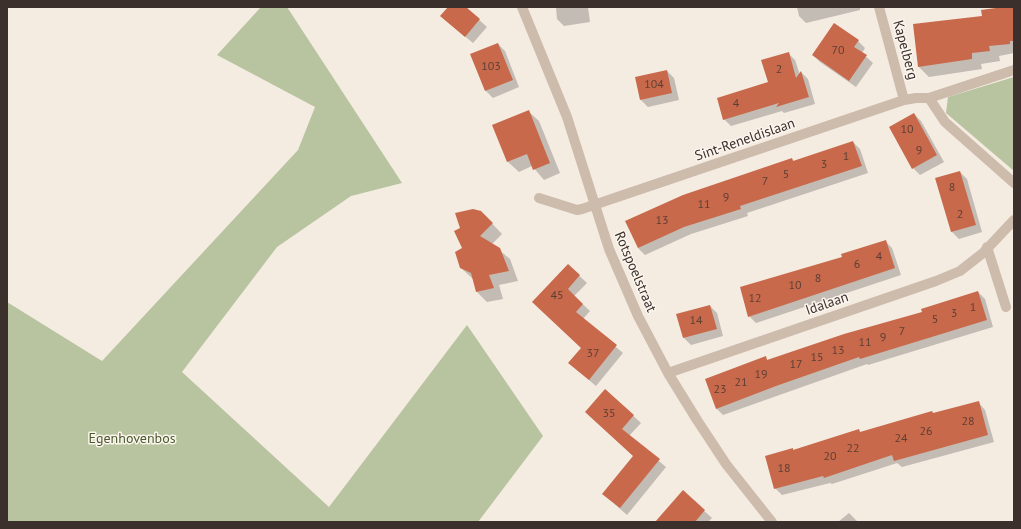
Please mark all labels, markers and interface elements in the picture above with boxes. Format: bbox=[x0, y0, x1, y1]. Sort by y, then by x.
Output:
street label: Kapelberg bbox=[889, 18, 921, 82]
house number: 70 bbox=[831, 44, 845, 58]
house number: 103 bbox=[481, 60, 501, 74]
house number: 2 bbox=[776, 63, 782, 77]
house number: 104 bbox=[644, 78, 664, 92]
house number: 4 bbox=[733, 97, 739, 111]
street label: Sint-Reneldislaan bbox=[693, 115, 797, 165]
house number: 10 bbox=[900, 123, 914, 137]
house number: 9 bbox=[916, 144, 922, 158]
house number: 1 bbox=[843, 150, 849, 164]
house number: 3 bbox=[821, 158, 827, 172]
house number: 5 bbox=[783, 168, 789, 182]
house number: 7 bbox=[762, 175, 768, 189]
house number: 8 bbox=[949, 181, 955, 195]
house number: 9 bbox=[723, 191, 729, 205]
house number: 11 bbox=[697, 198, 711, 212]
house number: 2 bbox=[957, 208, 963, 222]
house number: 13 bbox=[655, 214, 669, 228]
street label: Rotspoelstraat bbox=[610, 229, 660, 315]
house number: 4 bbox=[876, 250, 882, 264]
house number: 6 bbox=[854, 258, 860, 272]
house number: 8 bbox=[815, 272, 821, 286]
house number: 10 bbox=[788, 279, 802, 293]
house number: 45 bbox=[550, 289, 564, 303]
street label: Idalaan bbox=[803, 289, 851, 319]
house number: 12 bbox=[748, 292, 762, 306]
house number: 1 bbox=[970, 301, 976, 315]
house number: 3 bbox=[951, 307, 957, 321]
house number: 5 bbox=[932, 313, 938, 327]
house number: 14 bbox=[689, 314, 703, 328]
house number: 7 bbox=[899, 325, 905, 339]
house number: 9 bbox=[880, 331, 886, 345]
house number: 11 bbox=[858, 336, 872, 350]
house number: 13 bbox=[831, 344, 845, 358]
house number: 37 bbox=[586, 347, 600, 361]
house number: 15 bbox=[810, 351, 824, 365]
house number: 17 bbox=[789, 358, 803, 372]
house number: 19 bbox=[754, 368, 768, 382]
house number: 21 bbox=[734, 376, 748, 390]
house number: 23 bbox=[713, 383, 727, 397]
house number: 35 bbox=[602, 407, 616, 421]
house number: 28 bbox=[961, 415, 975, 429]
house number: 26 bbox=[919, 425, 933, 439]
park label: Egenhovenbos bbox=[88, 431, 176, 447]
house number: 24 bbox=[894, 432, 908, 446]
house number: 22 bbox=[846, 442, 860, 456]
house number: 20 bbox=[823, 450, 837, 464]
house number: 18 bbox=[777, 462, 791, 476]

